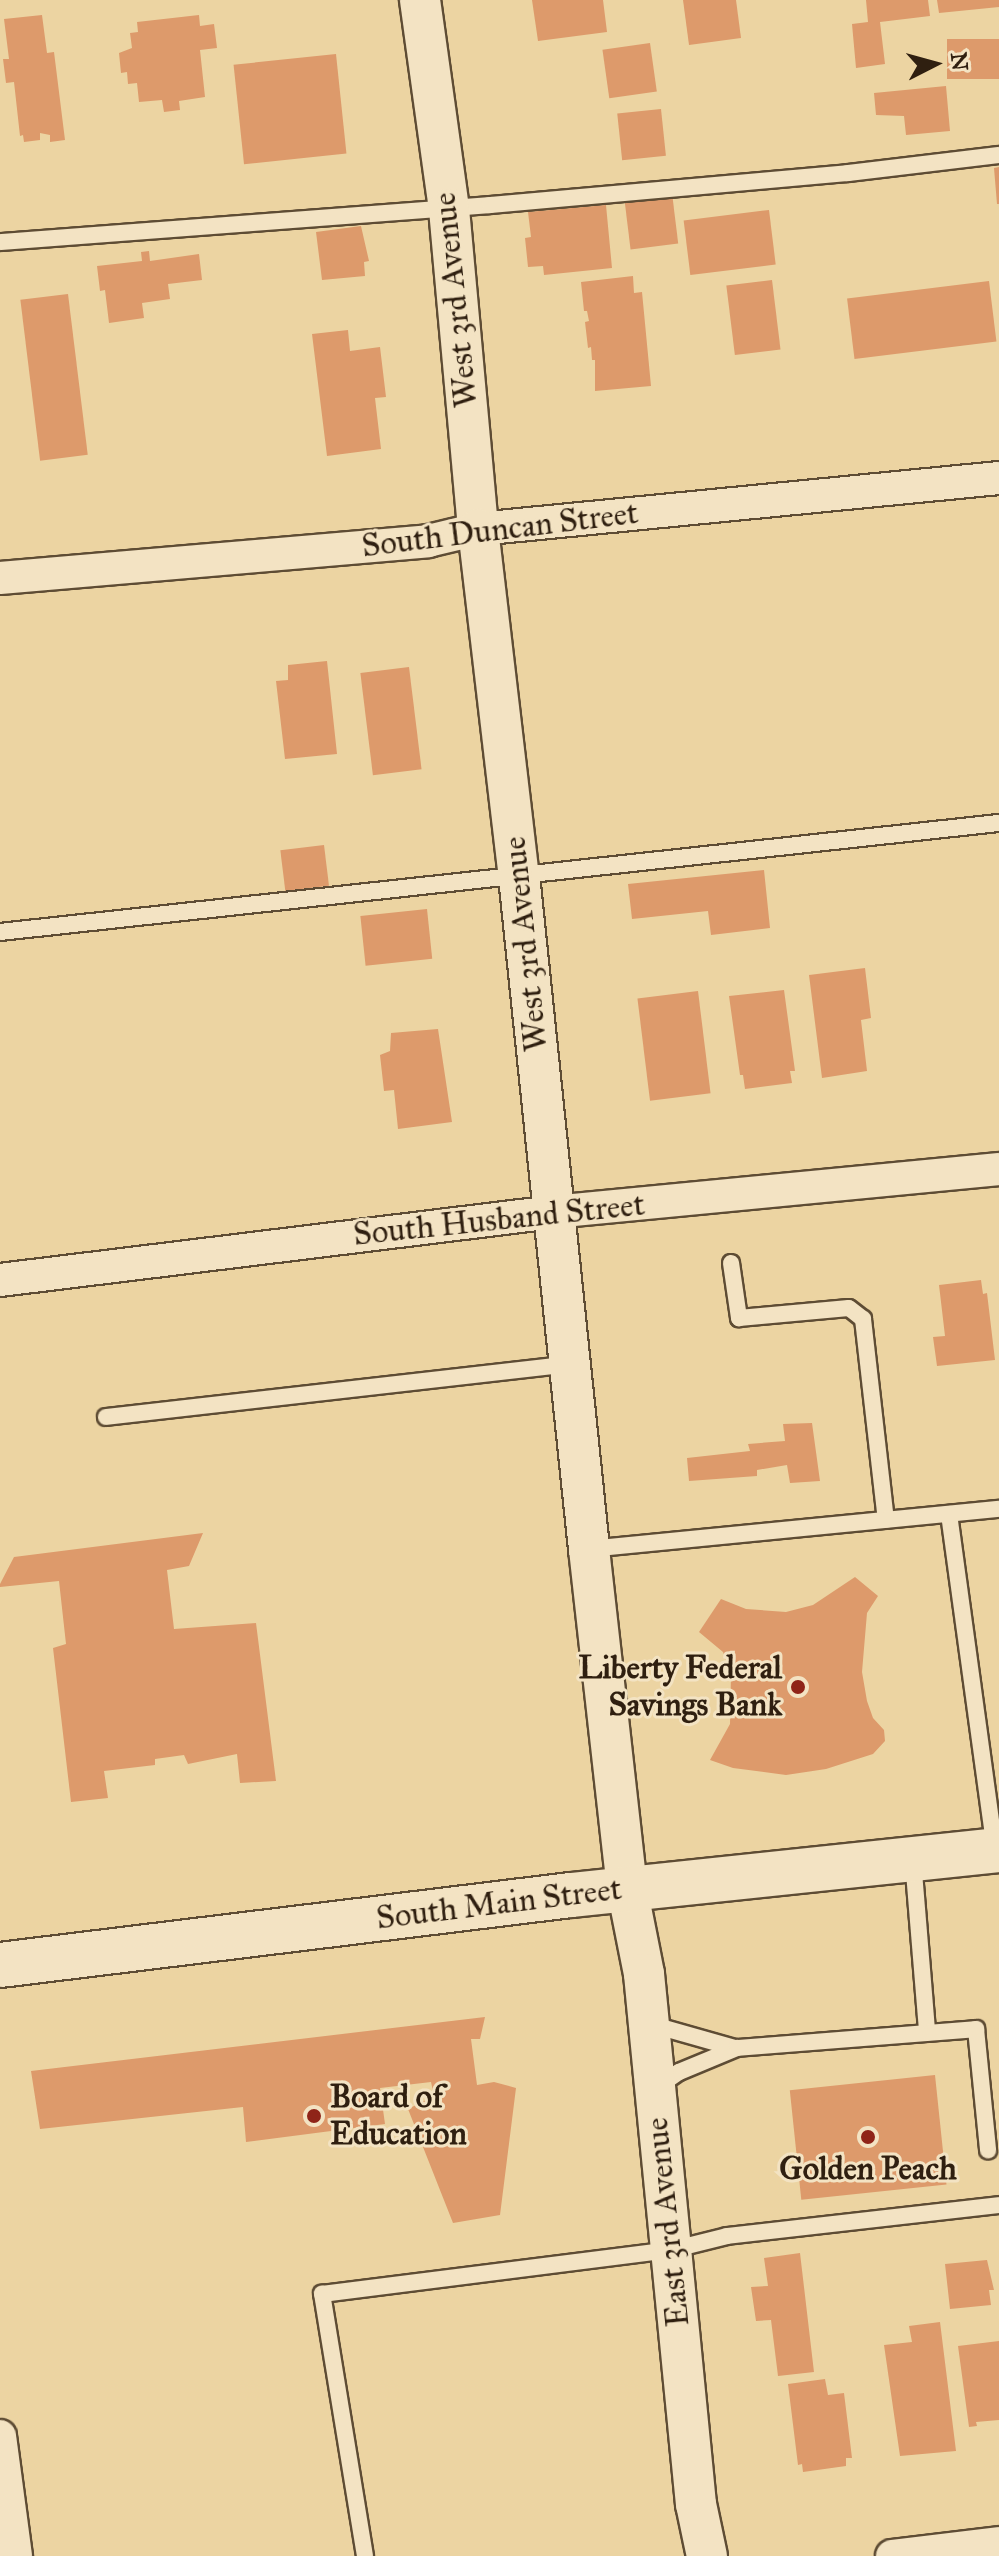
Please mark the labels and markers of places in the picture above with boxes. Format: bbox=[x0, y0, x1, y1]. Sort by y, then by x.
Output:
place label: Liberty Federal Savings Bank bbox=[579, 1650, 782, 1725]
marker: Liberty Federal Savings Bank bbox=[789, 1678, 807, 1696]
place label: Board of Education bbox=[330, 2079, 467, 2154]
marker: Board of Education bbox=[305, 2107, 323, 2125]
marker: Golden Peach bbox=[859, 2128, 877, 2146]
place label: Golden Peach bbox=[779, 2150, 957, 2188]

